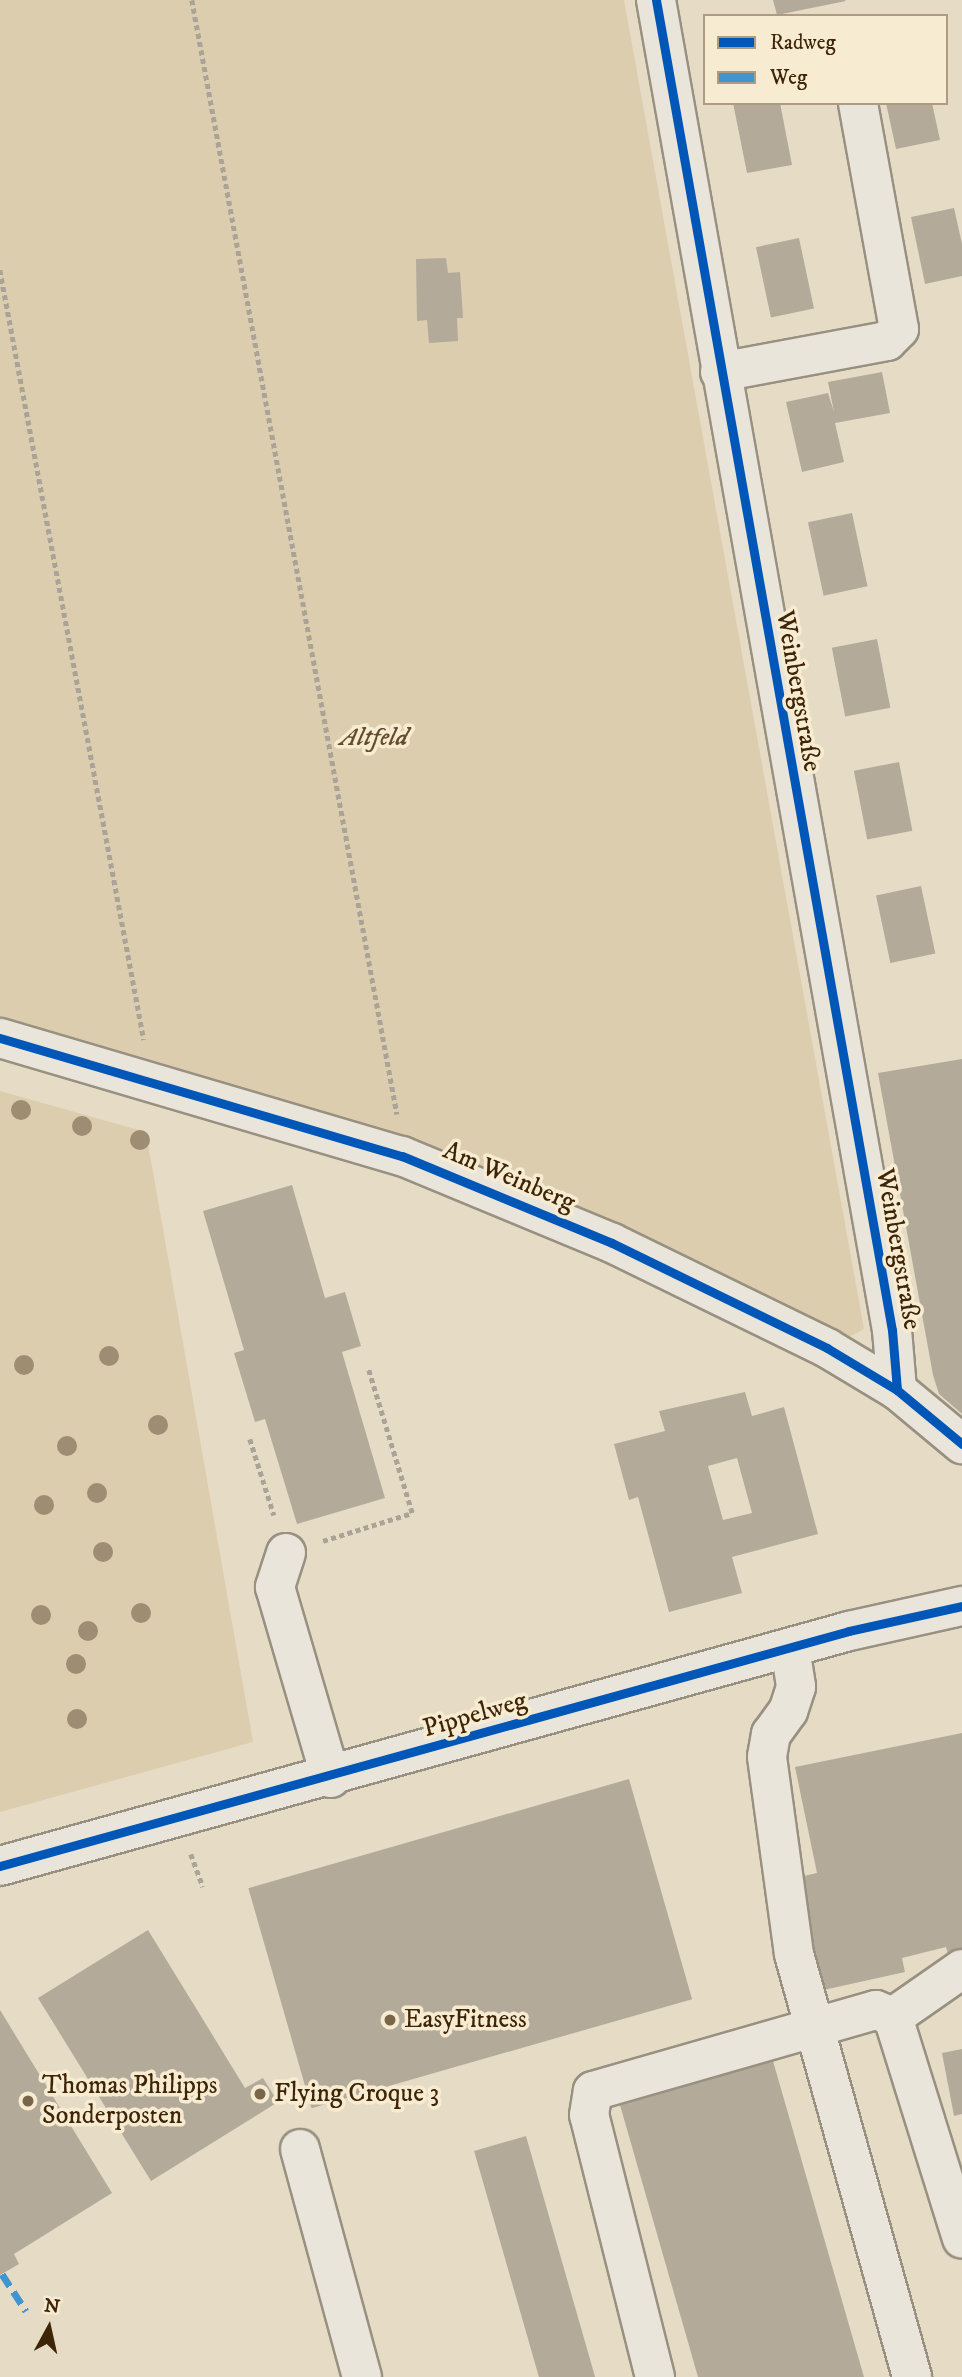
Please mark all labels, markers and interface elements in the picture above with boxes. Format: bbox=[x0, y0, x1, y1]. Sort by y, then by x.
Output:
legend bbox=[703, 14, 948, 105]
text: Radweg bbox=[770, 30, 836, 56]
text: Weg bbox=[770, 65, 807, 91]
street label: Weinbergstraße bbox=[768, 608, 828, 774]
park label: Altfeld bbox=[340, 722, 408, 754]
street label: Am Weinberg bbox=[438, 1135, 580, 1219]
street label: Weinbergstraße bbox=[868, 1166, 928, 1332]
street label: Pippelweg bbox=[420, 1685, 530, 1745]
place label: EasyFitness bbox=[404, 2004, 527, 2036]
marker: EasyFitness bbox=[382, 2012, 398, 2028]
place label: Thomas Philipps Sonderposten bbox=[42, 2070, 217, 2132]
place label: Flying Croque 3 bbox=[274, 2078, 439, 2110]
marker: Flying Croque 3 bbox=[252, 2086, 268, 2102]
marker: Thomas Philipps Sonderposten bbox=[20, 2093, 36, 2109]
north arrow bbox=[14, 2293, 84, 2363]
text: N bbox=[43, 2294, 61, 2319]

